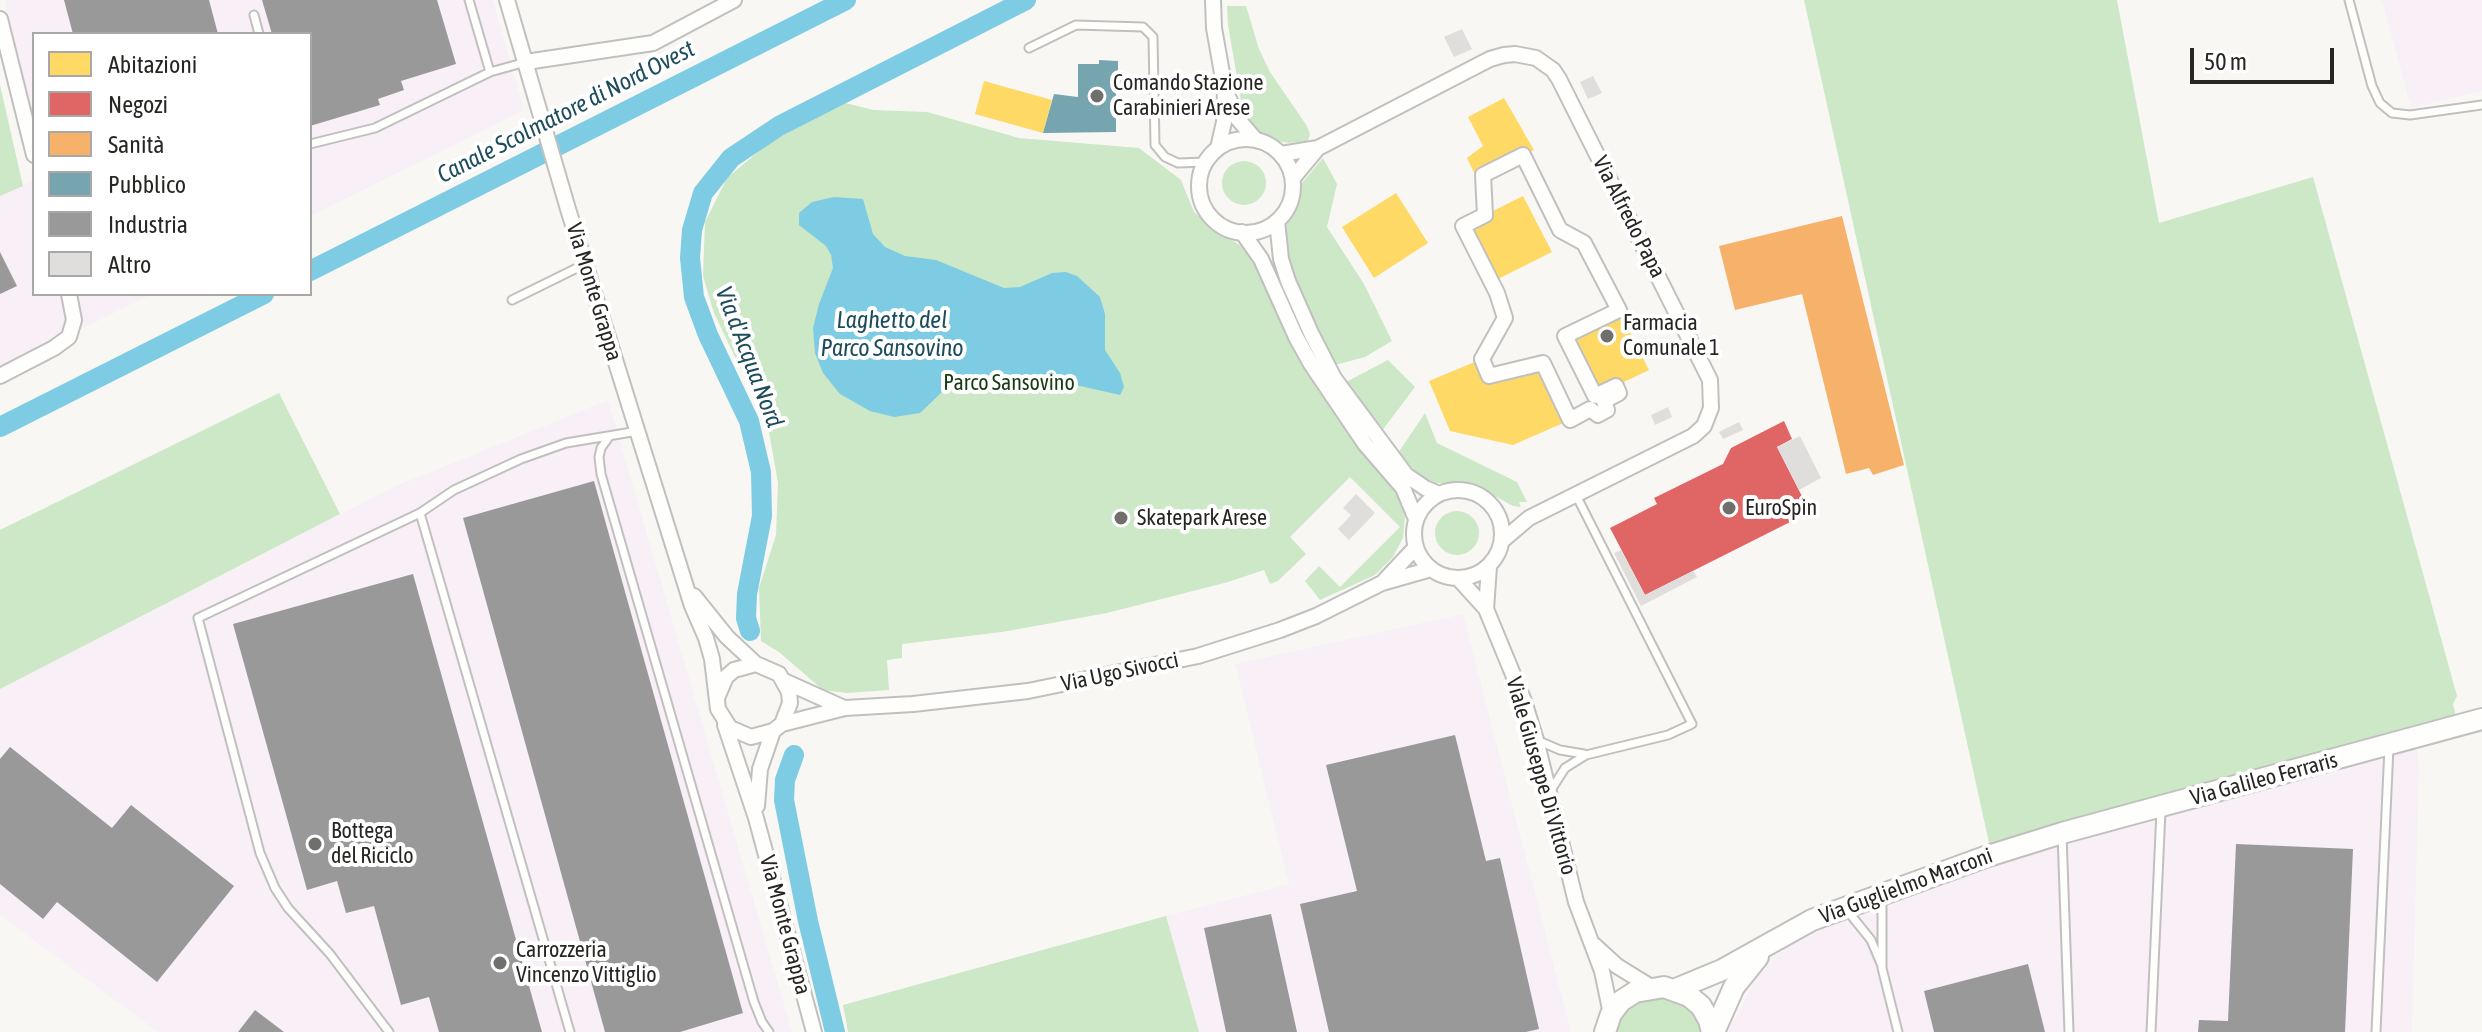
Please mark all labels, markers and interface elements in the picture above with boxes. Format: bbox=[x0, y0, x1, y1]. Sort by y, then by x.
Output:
legend bbox=[32, 32, 312, 296]
scale bar bbox=[2194, 32, 2338, 82]
water label: Canale Scolmatore di Nord Ovest bbox=[432, 34, 700, 190]
text: 50 m bbox=[2204, 48, 2247, 75]
text: Abitazioni bbox=[108, 51, 197, 78]
place label: Comando Stazione Carabinieri Arese bbox=[1113, 70, 1264, 122]
marker: Comando Stazione Carabinieri Arese bbox=[1088, 87, 1106, 105]
text: Negozi bbox=[108, 91, 168, 118]
text: Sanità bbox=[108, 131, 164, 158]
street label: Via Alfredo Papa bbox=[1587, 152, 1671, 282]
text: Pubblico bbox=[108, 171, 186, 198]
text: Industria bbox=[108, 211, 188, 238]
street label: Via Monte Grappa bbox=[560, 220, 628, 364]
text: Altro bbox=[108, 251, 151, 278]
water label: Via d'Acqua Nord bbox=[709, 283, 789, 431]
water label: Laghetto del Parco Sansovino bbox=[820, 306, 964, 362]
place label: Farmacia Comunale 1 bbox=[1623, 310, 1720, 362]
marker: Farmacia Comunale 1 bbox=[1598, 327, 1616, 345]
park label: Parco Sansovino bbox=[943, 370, 1075, 396]
place label: EuroSpin bbox=[1745, 495, 1817, 521]
marker: EuroSpin bbox=[1720, 499, 1738, 517]
place label: Skatepark Arese bbox=[1137, 505, 1267, 531]
marker: Skatepark Arese bbox=[1112, 509, 1130, 527]
street label: Via Ugo Sivocci bbox=[1059, 647, 1181, 697]
street label: Viale Giuseppe Di Vittorio bbox=[1500, 674, 1582, 878]
street label: Via Galileo Ferraris bbox=[2188, 747, 2340, 811]
place label: Bottega del Riciclo bbox=[331, 818, 414, 870]
marker: Bottega del Riciclo bbox=[306, 835, 324, 853]
street label: Via Guglielmo Marconi bbox=[1816, 842, 1996, 930]
street label: Via Monte Grappa bbox=[754, 853, 816, 997]
place label: Carrozzeria Vincenzo Vittiglio bbox=[516, 937, 657, 988]
marker: Carrozzeria Vincenzo Vittiglio bbox=[491, 954, 509, 972]

